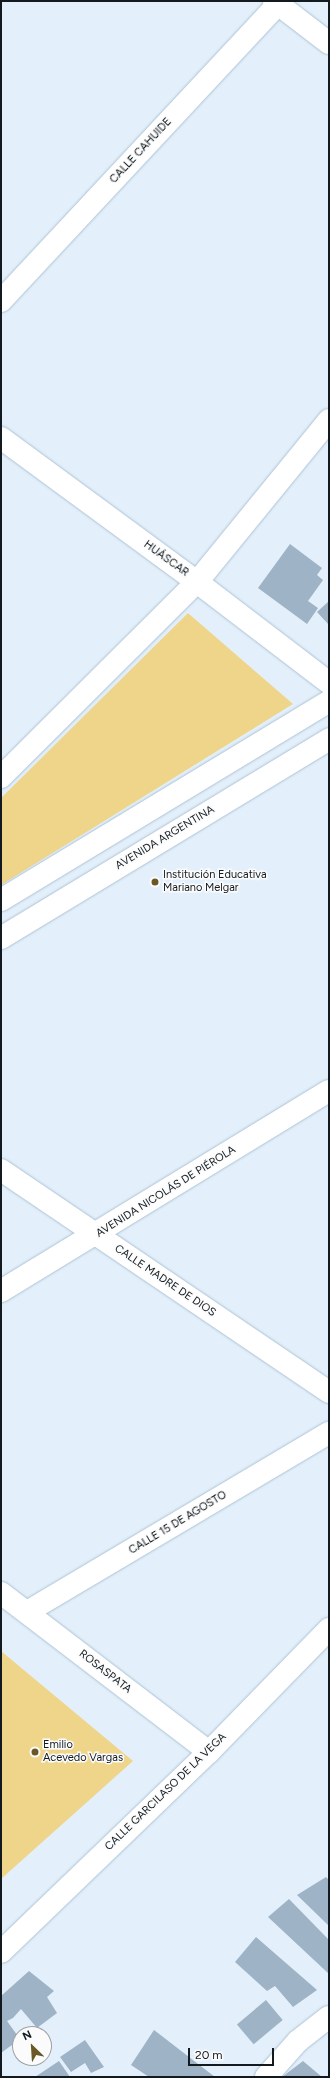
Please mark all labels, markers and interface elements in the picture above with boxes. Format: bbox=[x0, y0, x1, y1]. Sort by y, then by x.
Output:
street label: CALLE CAHUIDE bbox=[107, 116, 175, 186]
street label: HUÁSCAR bbox=[141, 538, 191, 580]
street label: AVENIDA ARGENTINA bbox=[113, 803, 217, 873]
place label: Institución Educativa Mariano Melgar bbox=[163, 869, 267, 895]
marker: Institución Educativa Mariano Melgar bbox=[150, 877, 160, 887]
street label: AVENIDA NICOLÁS DE PIÉROLA bbox=[94, 1143, 238, 1241]
street label: CALLE MADRE DE DIOS bbox=[112, 1242, 218, 1320]
street label: CALLE 15 DE AGOSTO bbox=[127, 1489, 229, 1557]
street label: ROSASPATA bbox=[76, 1647, 134, 1697]
street label: CALLE GARCILASO DE LA VEGA bbox=[103, 1731, 229, 1853]
place label: Emilio Acevedo Vargas bbox=[43, 1739, 123, 1765]
marker: Emilio Acevedo Vargas bbox=[30, 1747, 40, 1757]
north arrow bbox=[12, 2026, 52, 2066]
text: N bbox=[21, 2028, 34, 2043]
scale bar bbox=[190, 2040, 276, 2066]
text: 20 m bbox=[195, 2048, 223, 2062]

